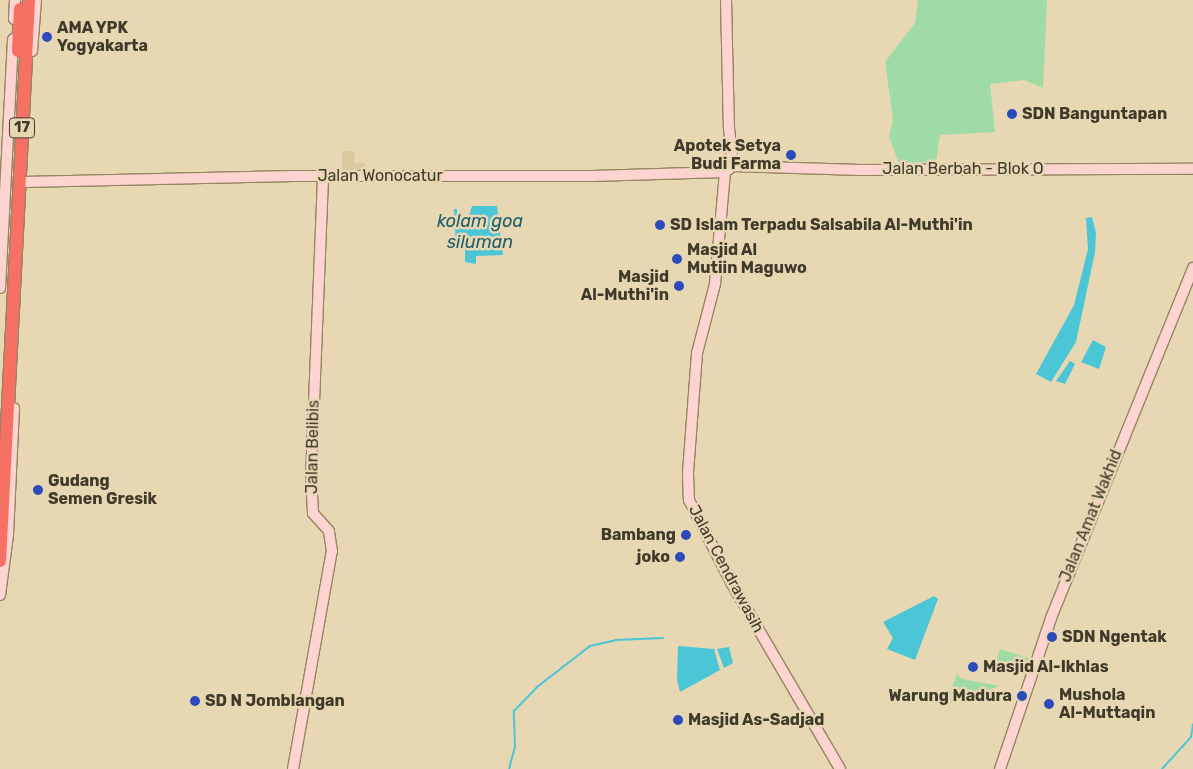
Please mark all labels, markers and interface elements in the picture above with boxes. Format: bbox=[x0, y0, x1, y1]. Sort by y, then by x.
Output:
place label: AMA YPK Yogyakarta bbox=[57, 18, 148, 56]
marker: AMA YPK Yogyakarta bbox=[41, 31, 53, 43]
place label: SDN Banguntapan bbox=[1022, 104, 1167, 124]
marker: SDN Banguntapan bbox=[1006, 108, 1018, 120]
road number: 17 bbox=[8, 116, 36, 140]
place label: Apotek Setya Budi Farma bbox=[674, 136, 781, 174]
marker: Apotek Setya Budi Farma bbox=[785, 149, 797, 161]
street label: Jalan Berbah - Blok O bbox=[882, 159, 1044, 179]
street label: Jalan Wonocatur bbox=[317, 166, 443, 186]
water label: kolam goa siluman bbox=[437, 211, 523, 253]
place label: SD Islam Terpadu Salsabila Al-Muthi'in bbox=[670, 215, 974, 235]
marker: SD Islam Terpadu Salsabila Al-Muthi'in bbox=[654, 219, 666, 231]
place label: Masjid Al Mutiin Maguwo bbox=[687, 240, 807, 278]
marker: Masjid Al Mutiin Maguwo bbox=[671, 253, 683, 265]
place label: Masjid Al-Muthi'in bbox=[581, 267, 669, 305]
marker: Masjid Al-Muthi'in bbox=[673, 280, 685, 292]
street label: Jalan Belibis bbox=[303, 400, 323, 494]
street label: Jalan Amat Wakhid bbox=[1056, 447, 1126, 585]
place label: Gudang Semen Gresik bbox=[48, 471, 157, 509]
marker: Gudang Semen Gresik bbox=[32, 484, 44, 496]
street label: Jalan Cendrawasih bbox=[684, 502, 768, 636]
place label: Bambang bbox=[601, 525, 676, 545]
marker: Bambang bbox=[680, 529, 692, 541]
place label: joko bbox=[637, 547, 670, 567]
marker: joko bbox=[674, 551, 686, 563]
place label: SDN Ngentak bbox=[1062, 627, 1167, 647]
marker: SDN Ngentak bbox=[1046, 631, 1058, 643]
place label: Masjid Al-Ikhlas bbox=[983, 657, 1109, 677]
marker: Masjid Al-Ikhlas bbox=[967, 661, 979, 673]
place label: Mushola Al-Muttaqin bbox=[1059, 685, 1155, 723]
place label: Warung Madura bbox=[889, 686, 1012, 706]
marker: Warung Madura bbox=[1016, 690, 1028, 702]
place label: SD N Jomblangan bbox=[205, 691, 345, 711]
marker: SD N Jomblangan bbox=[189, 695, 201, 707]
marker: Mushola Al-Muttaqin bbox=[1043, 698, 1055, 710]
place label: Masjid As-Sadjad bbox=[688, 710, 825, 730]
marker: Masjid As-Sadjad bbox=[672, 714, 684, 726]

